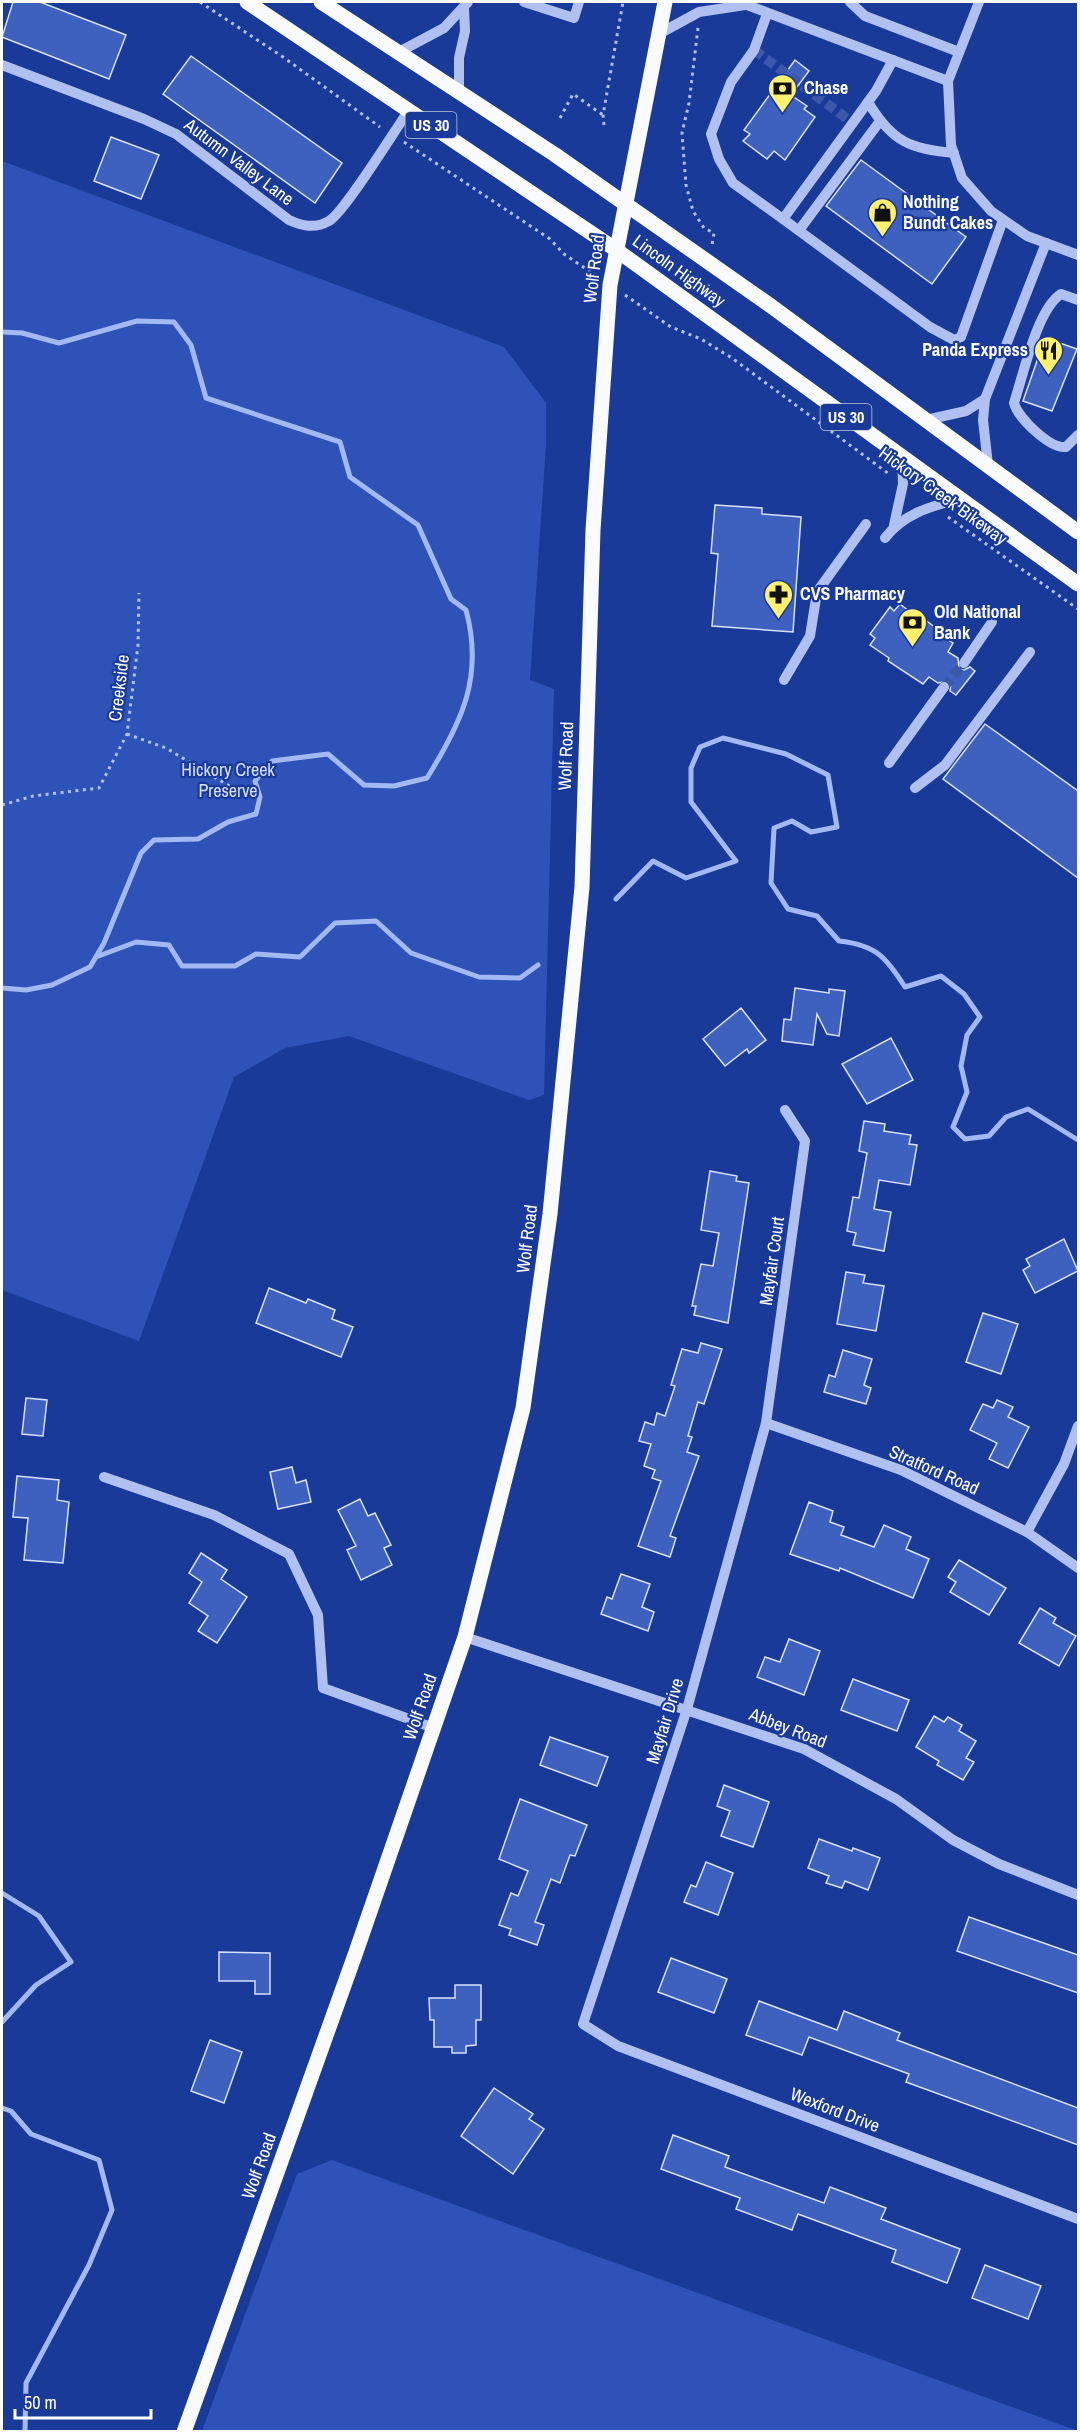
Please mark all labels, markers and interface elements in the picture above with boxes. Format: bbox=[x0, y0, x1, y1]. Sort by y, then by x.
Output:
bank icon: Chase bbox=[767, 72, 799, 114]
place label: Chase bbox=[804, 75, 848, 100]
street label: Autumn Valley Lane bbox=[179, 112, 299, 211]
road number: US 30 bbox=[406, 112, 456, 138]
place label: Nothing Bundt Cakes bbox=[903, 189, 993, 235]
shop icon: Nothing Bundt Cakes bbox=[866, 196, 898, 238]
street label: Lincoln Highway bbox=[628, 228, 731, 313]
street label: Wolf Road bbox=[577, 233, 610, 305]
restaurant icon: Panda Express bbox=[1033, 334, 1065, 376]
place label: Panda Express bbox=[922, 337, 1028, 362]
road number: US 30 bbox=[820, 404, 872, 430]
street label: Hickory Creek Bikeway bbox=[874, 440, 1013, 551]
pharmacy icon: CVS Pharmacy bbox=[763, 578, 795, 620]
place label: CVS Pharmacy bbox=[800, 581, 906, 606]
place label: Old National Bank bbox=[934, 599, 1021, 645]
bank icon: Old National Bank bbox=[897, 606, 929, 648]
street label: Creekside bbox=[102, 653, 135, 723]
street label: Wolf Road bbox=[552, 721, 579, 791]
park label: Hickory Creek Preserve bbox=[181, 757, 275, 803]
street label: Wolf Road bbox=[510, 1203, 543, 1275]
street label: Mayfair Court bbox=[753, 1215, 790, 1307]
street label: Stratford Road bbox=[885, 1439, 983, 1500]
street label: Wolf Road bbox=[397, 1670, 443, 1743]
street label: Mayfair Drive bbox=[640, 1675, 689, 1767]
street label: Abbey Road bbox=[745, 1701, 831, 1754]
street label: Wexford Drive bbox=[787, 2081, 884, 2138]
street label: Wolf Road bbox=[235, 2129, 282, 2202]
scale bar bbox=[15, 2382, 152, 2420]
text: 50 m bbox=[24, 2390, 57, 2415]

